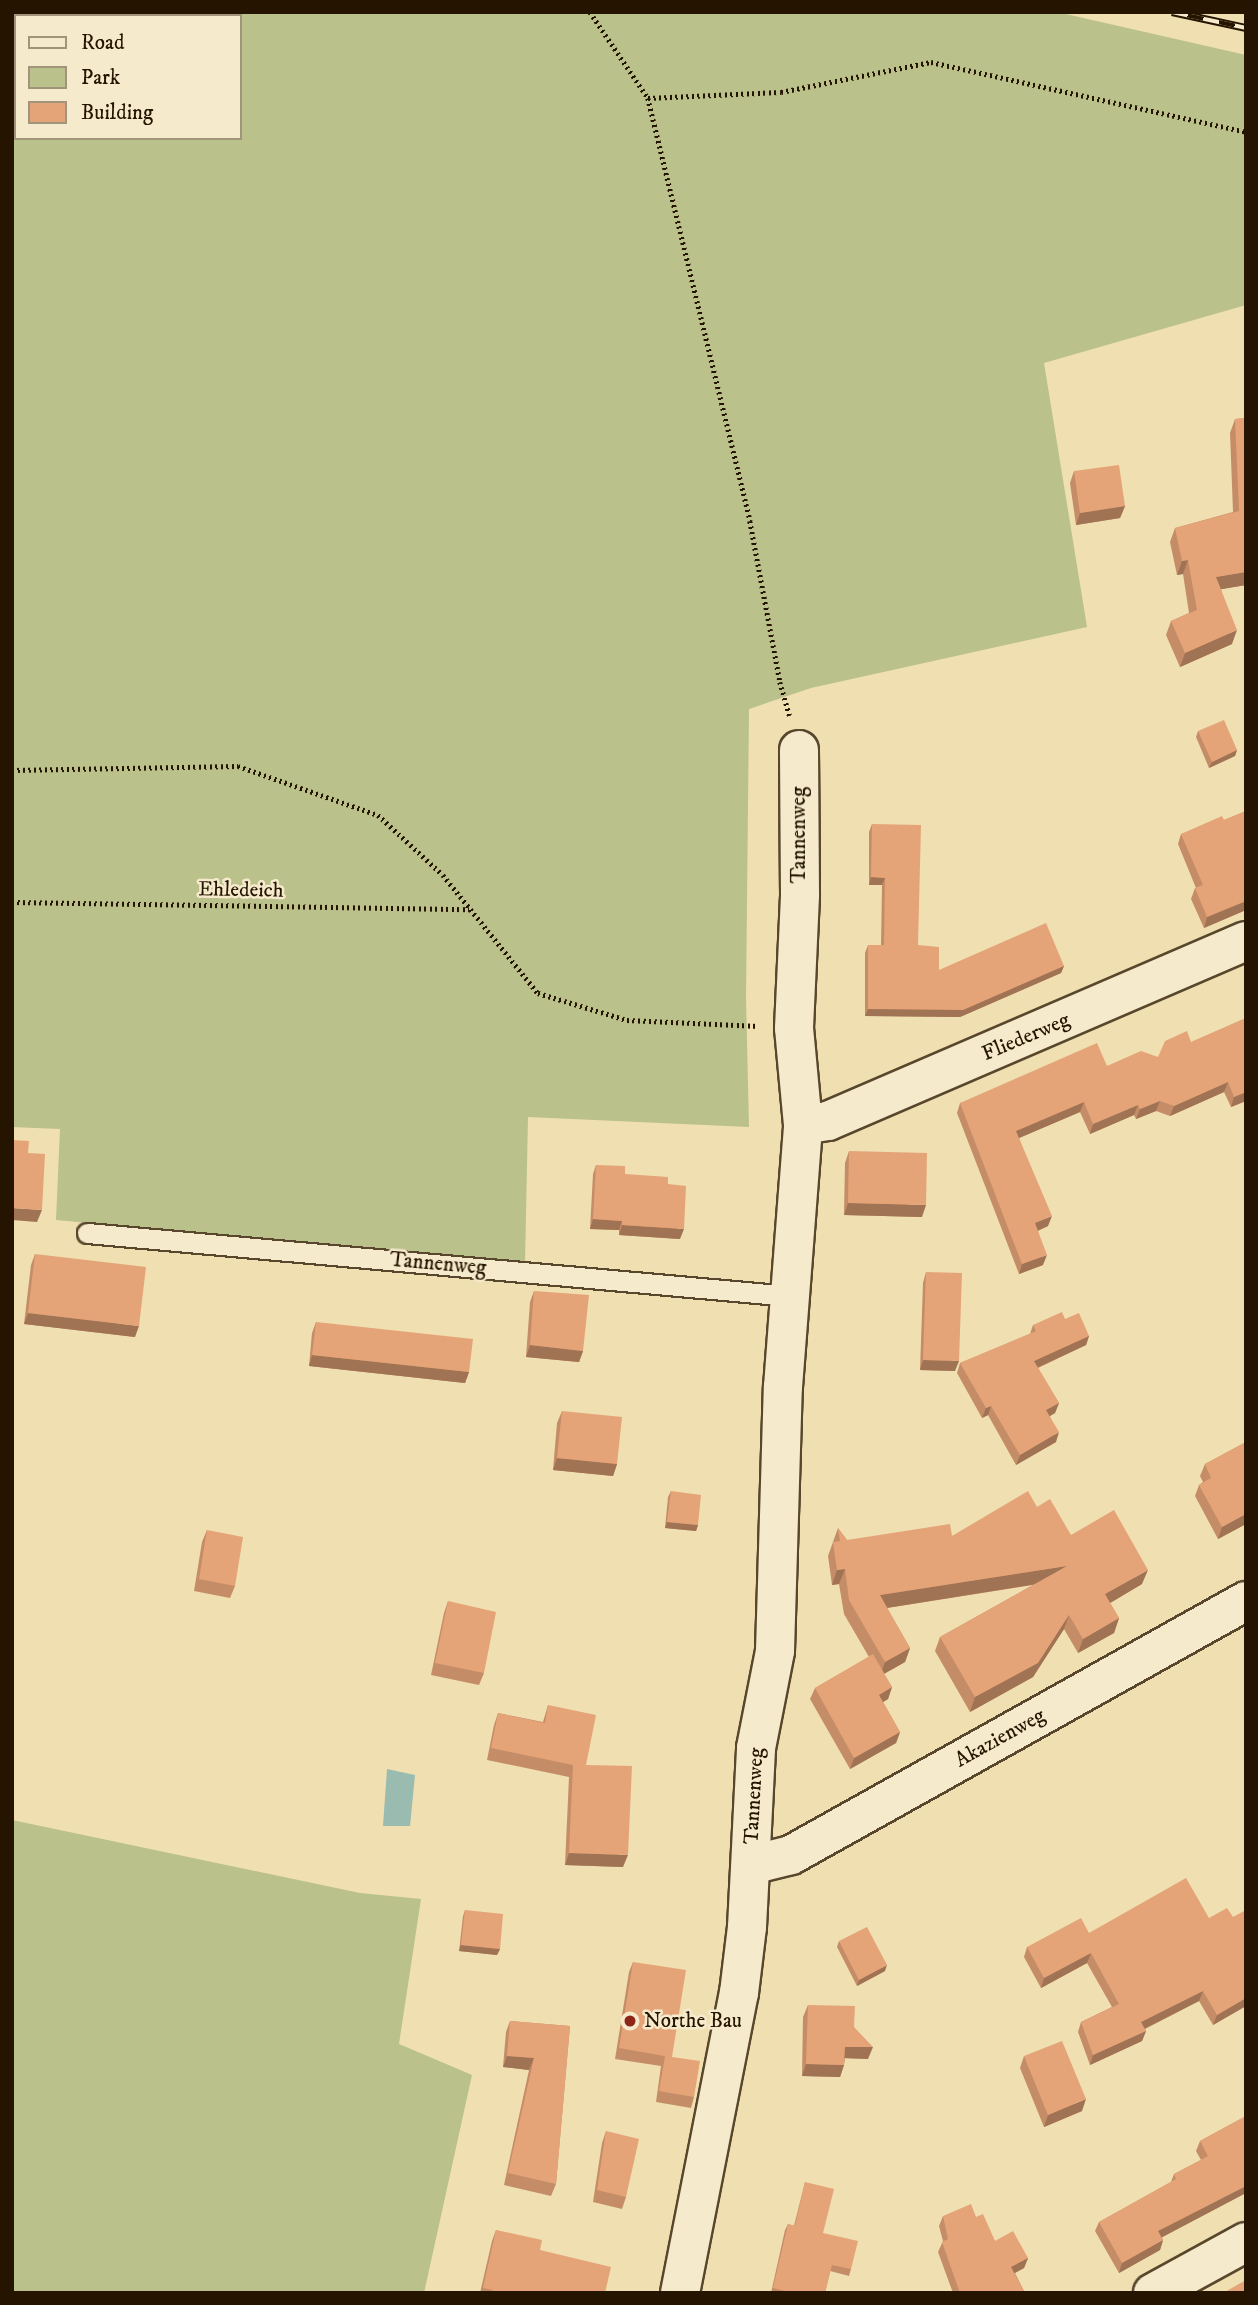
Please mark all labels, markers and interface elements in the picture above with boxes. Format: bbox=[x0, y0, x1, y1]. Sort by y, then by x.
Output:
legend bbox=[14, 14, 242, 140]
text: Road bbox=[81, 30, 125, 56]
text: Park bbox=[81, 65, 120, 91]
text: Building bbox=[81, 100, 153, 126]
street label: Tannenweg bbox=[786, 787, 812, 883]
street label: Ehledeich bbox=[198, 877, 284, 903]
street label: Fliederweg bbox=[978, 1007, 1074, 1067]
street label: Tannenweg bbox=[389, 1247, 487, 1281]
street label: Akazienweg bbox=[951, 1703, 1049, 1773]
street label: Tannenweg bbox=[739, 1747, 769, 1845]
place label: Northe Bau bbox=[644, 2008, 742, 2034]
marker: Northe Bau bbox=[622, 2013, 638, 2029]

